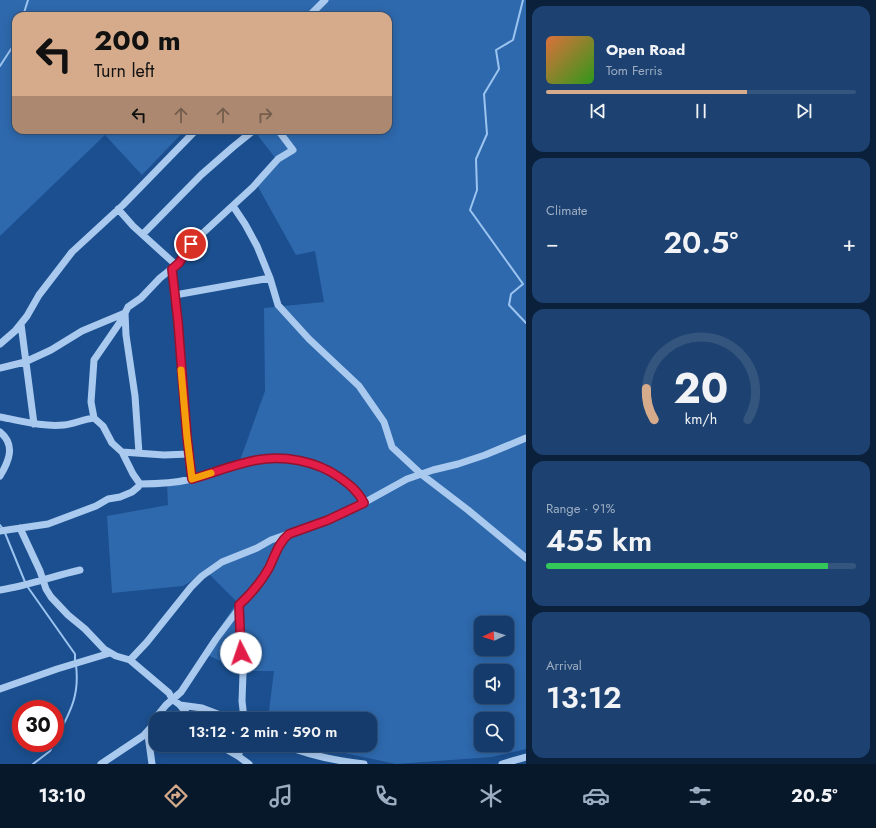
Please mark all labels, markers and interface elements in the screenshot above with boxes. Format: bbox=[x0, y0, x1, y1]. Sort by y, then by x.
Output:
text: 200 m bbox=[94, 20, 181, 61]
icon: left bbox=[28, 28, 80, 80]
text: Open Road bbox=[606, 39, 685, 61]
text: Turn left bbox=[94, 58, 154, 84]
text: Tom Ferris bbox=[606, 61, 662, 80]
icon: previous bbox=[587, 100, 609, 122]
icon: pause bbox=[690, 100, 712, 122]
icon: next bbox=[793, 100, 815, 122]
icon: left bbox=[128, 104, 150, 126]
icon: ahead bbox=[170, 104, 192, 126]
icon: ahead bbox=[212, 104, 234, 126]
icon: right bbox=[254, 104, 276, 126]
text: Climate bbox=[546, 201, 587, 220]
text: 20.5° bbox=[663, 221, 738, 264]
pin bbox=[174, 227, 208, 261]
text: − bbox=[546, 227, 559, 259]
text: + bbox=[842, 227, 856, 259]
icon: arrive bbox=[180, 233, 202, 255]
text: 20 bbox=[674, 358, 728, 419]
text: km/h bbox=[685, 409, 717, 429]
text: Range · 91% bbox=[546, 499, 615, 518]
text: 455 km bbox=[546, 519, 652, 562]
north arrow bbox=[474, 616, 514, 656]
map controls bbox=[474, 616, 514, 752]
position arrow bbox=[220, 632, 262, 674]
text: Arrival bbox=[546, 656, 582, 675]
button: sound bbox=[474, 664, 514, 704]
text: 13:12 bbox=[546, 676, 622, 719]
speed limit sign: 30 bbox=[12, 700, 64, 752]
button: search bbox=[474, 712, 514, 752]
text: 13:12 · 2 min · 590 m bbox=[189, 721, 337, 743]
icon: directions bbox=[162, 782, 190, 810]
icon: music bbox=[267, 782, 295, 810]
icon: phone bbox=[372, 782, 400, 810]
icon: climate bbox=[477, 782, 505, 810]
icon: car bbox=[582, 782, 610, 810]
icon: filters bbox=[686, 782, 714, 810]
text: 13:10 bbox=[38, 783, 86, 809]
text: 20.5° bbox=[791, 783, 838, 809]

